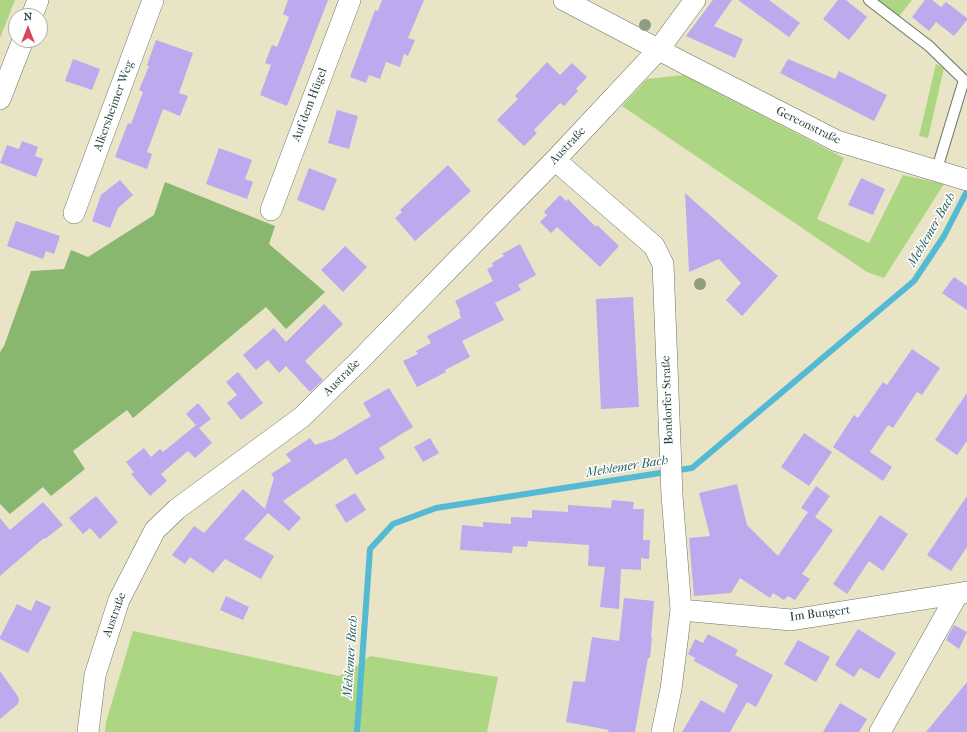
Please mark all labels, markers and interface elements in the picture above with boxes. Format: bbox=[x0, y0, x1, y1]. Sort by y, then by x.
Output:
north arrow bbox=[8, 8, 48, 48]
text: N bbox=[24, 10, 32, 23]
street label: Alkersheimer Weg bbox=[91, 59, 137, 153]
street label: Auf dem Hügel bbox=[289, 66, 331, 144]
street label: Gereonstraße bbox=[773, 104, 843, 148]
street label: Austraße bbox=[547, 124, 589, 168]
water label: Mehlemer Bach bbox=[905, 190, 959, 270]
street label: Bondorfer Straße bbox=[659, 355, 677, 445]
street label: Austraße bbox=[321, 357, 363, 399]
water label: Mehlemer Bach bbox=[585, 453, 669, 481]
street label: Austraße bbox=[100, 591, 130, 639]
street label: Im Bungert bbox=[789, 603, 851, 625]
water label: Mehlemer Bach bbox=[340, 615, 362, 699]

